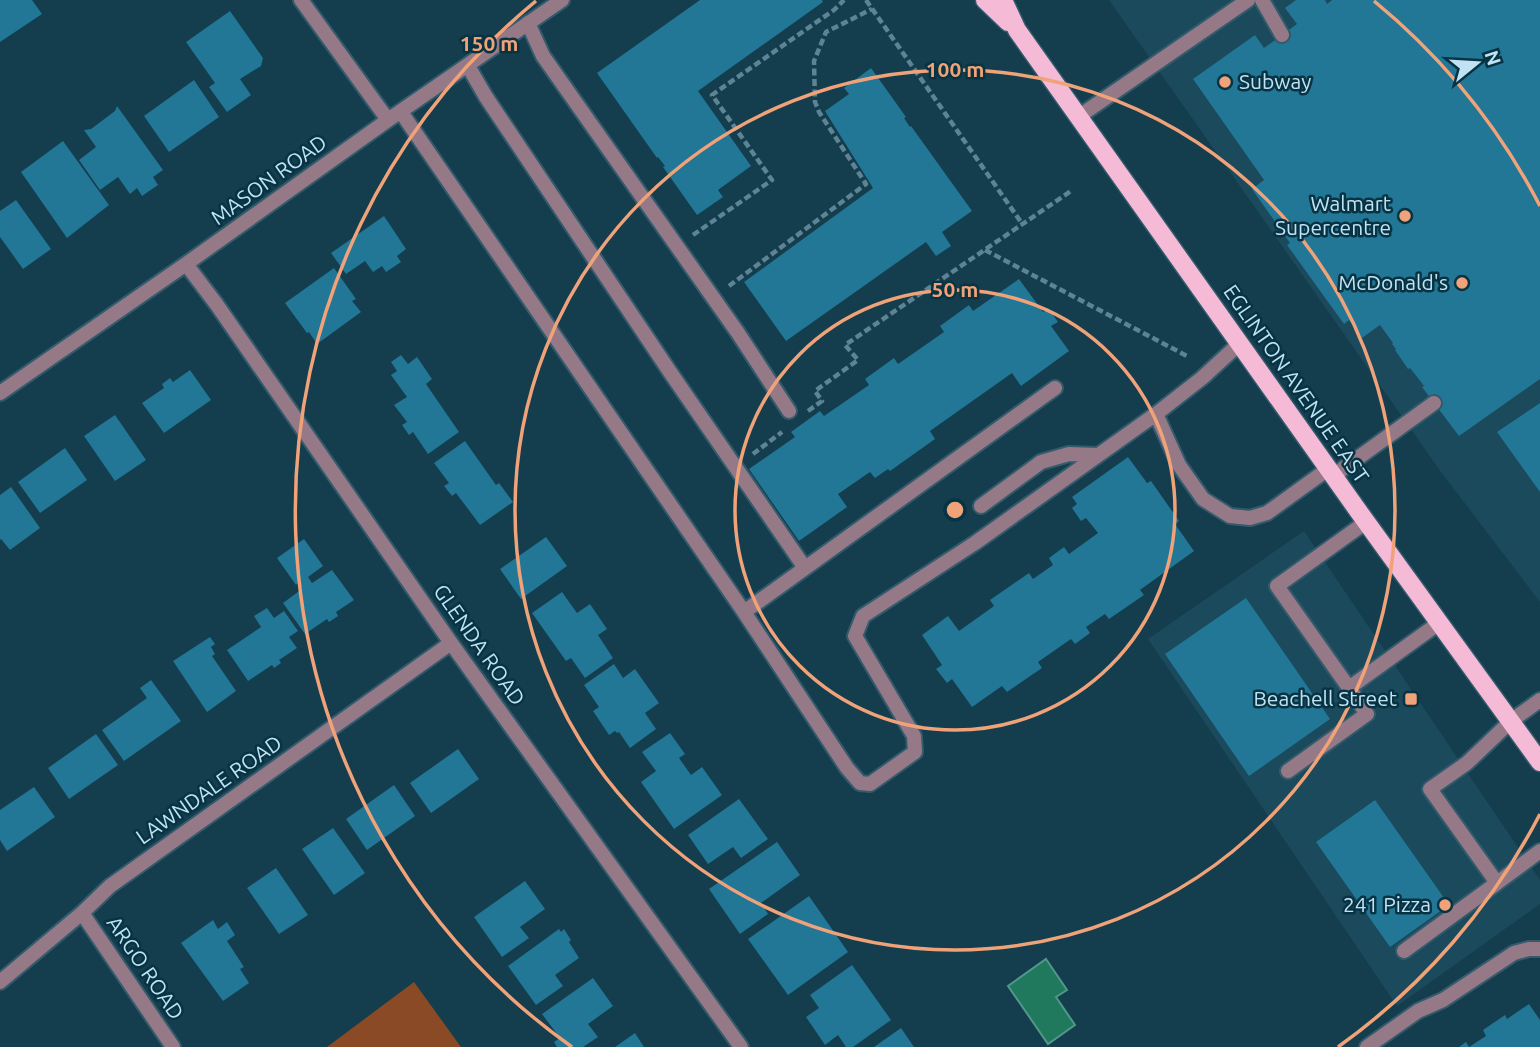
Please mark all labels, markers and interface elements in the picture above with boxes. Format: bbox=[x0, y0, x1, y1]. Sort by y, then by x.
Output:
north arrow bbox=[1442, 28, 1512, 98]
text: 150 m bbox=[460, 31, 518, 55]
text: N bbox=[1481, 48, 1506, 68]
text: 100 m bbox=[926, 57, 984, 81]
place label: Subway bbox=[1239, 69, 1311, 93]
marker: Subway bbox=[1217, 74, 1233, 90]
street label: MASON ROAD bbox=[206, 129, 331, 229]
place label: Walmart Supercentre bbox=[1275, 191, 1391, 239]
marker: Walmart Supercentre bbox=[1397, 208, 1413, 224]
place label: McDonald's bbox=[1338, 270, 1448, 294]
marker: McDonald's bbox=[1454, 275, 1470, 291]
text: 50 m bbox=[932, 277, 978, 301]
street label: EGLINTON AVENUE EAST bbox=[1219, 280, 1375, 487]
centre of rings bbox=[943, 498, 967, 522]
street label: GLENDA ROAD bbox=[429, 579, 530, 710]
place label: Beachell Street bbox=[1253, 686, 1397, 710]
marker: Beachell Street bbox=[1403, 691, 1419, 707]
street label: LAWNDALE ROAD bbox=[131, 730, 286, 848]
place label: 241 Pizza bbox=[1343, 892, 1431, 916]
marker: 241 Pizza bbox=[1437, 897, 1453, 913]
street label: ARGO ROAD bbox=[103, 911, 189, 1024]

